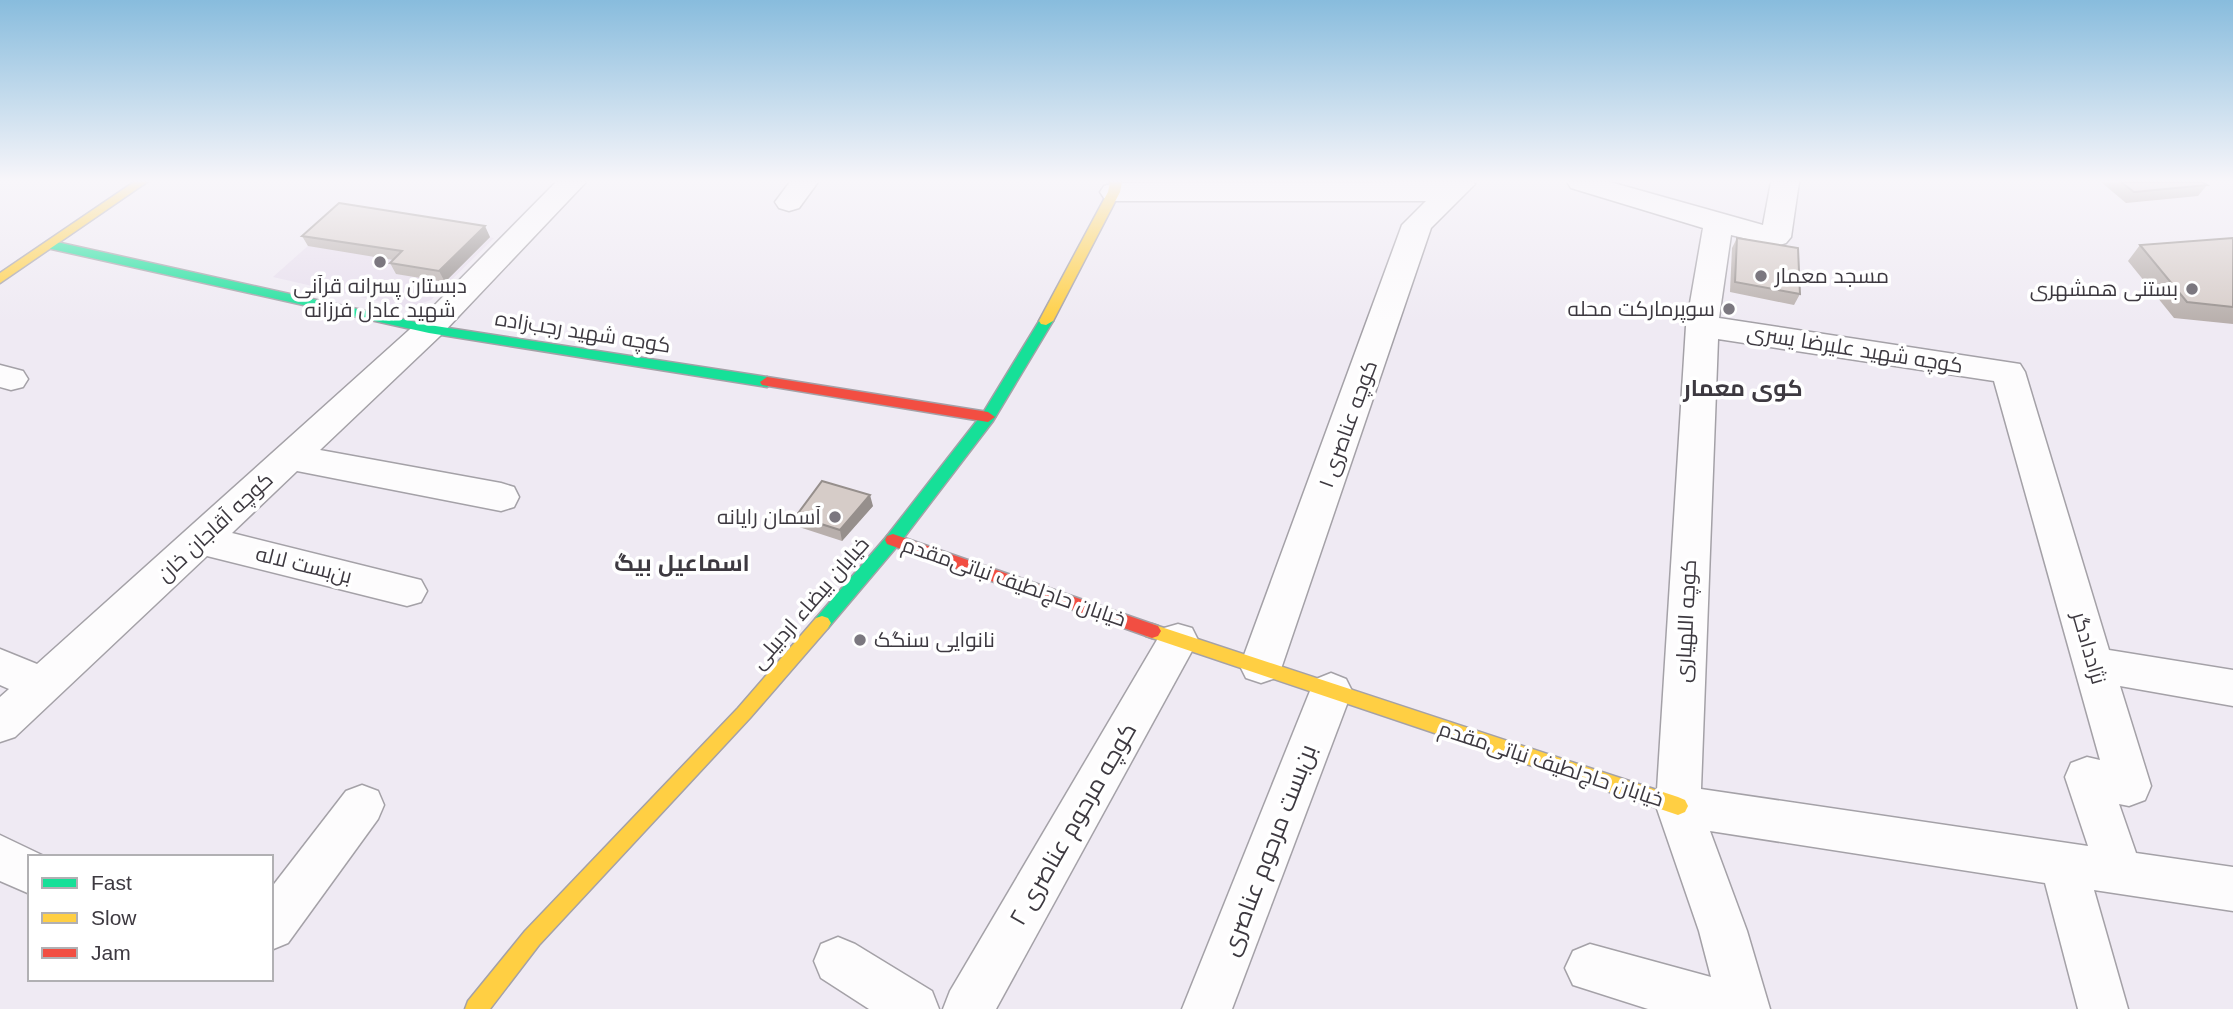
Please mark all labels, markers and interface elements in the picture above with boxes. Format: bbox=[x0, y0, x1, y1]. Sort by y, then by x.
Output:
marker: دبستان پسرانه قرآنی شهید عادل فرزانه bbox=[372, 254, 388, 270]
place label: مسجد معمار bbox=[1774, 264, 1889, 288]
marker: مسجد معمار bbox=[1753, 268, 1769, 284]
place label: دبستان پسرانه قرآنی شهید عادل فرزانه bbox=[293, 274, 467, 323]
place label: بستنی همشهری bbox=[2030, 277, 2178, 302]
marker: بستنی همشهری bbox=[2184, 281, 2200, 297]
place label: سوپرمارکت محله bbox=[1568, 297, 1715, 323]
marker: سوپرمارکت محله bbox=[1721, 301, 1737, 317]
street label: کوچه شهید رجب‌زاده bbox=[493, 306, 672, 360]
street label: کوچه شهید علیرضا یسری bbox=[1745, 320, 1965, 380]
street label: کوچه عناصری ۱ bbox=[1314, 357, 1384, 492]
district label: کوی معمار bbox=[1682, 375, 1803, 402]
street label: کوچه آقاجان خان bbox=[152, 467, 279, 588]
place label: آسمان رایانه bbox=[717, 505, 821, 530]
marker: آسمان رایانه bbox=[827, 509, 843, 525]
street label: خیابان بیضاء اردبیلی bbox=[746, 532, 875, 675]
street label: خیابان حاج‌لطیف نباتی‌مقدم bbox=[898, 532, 1129, 633]
street label: بن‌بست لاله bbox=[253, 541, 355, 590]
district label: اسماعیل بیگ bbox=[614, 550, 750, 577]
street label: کوچه اللهیاری bbox=[1671, 559, 1703, 683]
street label: نژاددادگر bbox=[2067, 608, 2111, 687]
place label: نانوایی سنگک bbox=[874, 628, 995, 653]
marker: نانوایی سنگک bbox=[852, 632, 868, 648]
street label: خیابان حاج‌لطیف نباتی‌مقدم bbox=[1435, 716, 1666, 814]
street label: کوچه مرحوم عناصری ۲ bbox=[1004, 718, 1144, 931]
street label: بن‌بست مرحوم عناصری bbox=[1216, 740, 1324, 960]
legend bbox=[28, 855, 273, 981]
text: Fast bbox=[91, 871, 132, 894]
text: Slow bbox=[91, 906, 137, 929]
text: Jam bbox=[91, 941, 131, 964]

